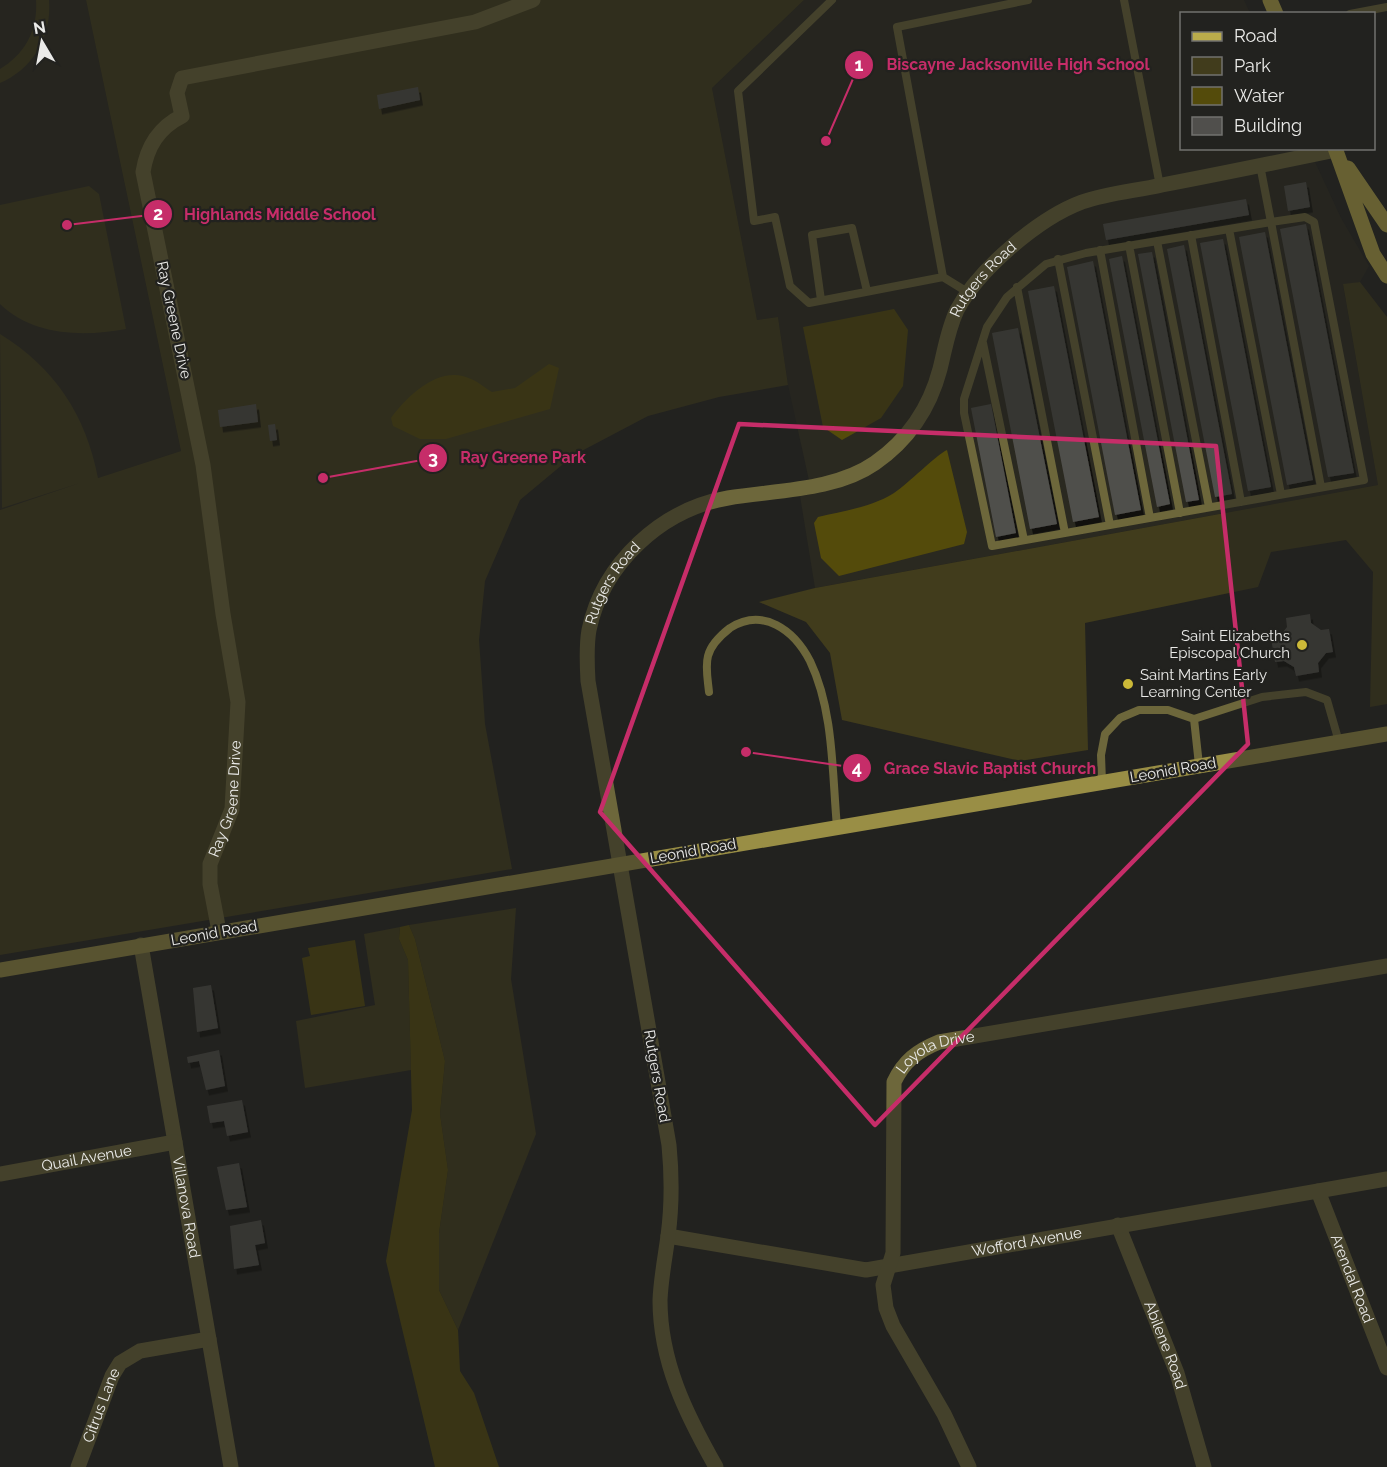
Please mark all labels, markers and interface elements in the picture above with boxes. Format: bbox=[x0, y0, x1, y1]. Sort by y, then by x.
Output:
north arrow bbox=[12, 12, 72, 72]
legend bbox=[1180, 12, 1375, 150]
text: N bbox=[32, 17, 47, 38]
text: Road bbox=[1234, 25, 1277, 46]
callout: Biscayne Jacksonville High School bbox=[844, 48, 1161, 82]
text: 1 bbox=[855, 54, 864, 75]
text: Biscayne Jacksonville High School bbox=[886, 55, 1151, 74]
text: Park bbox=[1234, 55, 1271, 76]
text: Water bbox=[1234, 85, 1285, 106]
text: Building bbox=[1234, 115, 1302, 136]
callout: Highlands Middle School bbox=[143, 197, 388, 231]
text: 2 bbox=[153, 203, 163, 224]
text: Highlands Middle School bbox=[184, 205, 377, 224]
street label: Rutgers Road bbox=[946, 238, 1020, 320]
street label: Ray Greene Drive bbox=[153, 260, 195, 381]
callout: Ray Greene Park bbox=[418, 441, 598, 475]
text: 3 bbox=[428, 447, 438, 468]
text: Ray Greene Park bbox=[460, 448, 586, 467]
street label: Rutgers Road bbox=[582, 538, 644, 627]
place label: Saint Elizabeths Episcopal Church bbox=[1169, 627, 1290, 662]
marker: Saint Elizabeths Episcopal Church bbox=[1295, 638, 1309, 652]
place label: Saint Martins Early Learning Center bbox=[1140, 666, 1267, 701]
marker: Saint Martins Early Learning Center bbox=[1121, 677, 1135, 691]
street label: Ray Greene Drive bbox=[205, 740, 245, 860]
callout: Grace Slavic Baptist Church bbox=[842, 751, 1108, 785]
street label: Leonid Road bbox=[1128, 754, 1218, 786]
text: 4 bbox=[852, 757, 862, 778]
text: Grace Slavic Baptist Church bbox=[884, 759, 1096, 778]
street label: Leonid Road bbox=[648, 835, 738, 867]
street label: Leonid Road bbox=[169, 917, 259, 949]
street label: Loyola Drive bbox=[892, 1027, 976, 1077]
street label: Rutgers Road bbox=[640, 1028, 674, 1124]
street label: Quail Avenue bbox=[40, 1141, 133, 1175]
street label: Villanova Road bbox=[169, 1155, 204, 1259]
street label: Wofford Avenue bbox=[970, 1223, 1083, 1260]
street label: Arendal Road bbox=[1327, 1232, 1378, 1326]
street label: Abilene Road bbox=[1140, 1298, 1190, 1391]
street label: Citrus Lane bbox=[79, 1364, 124, 1445]

